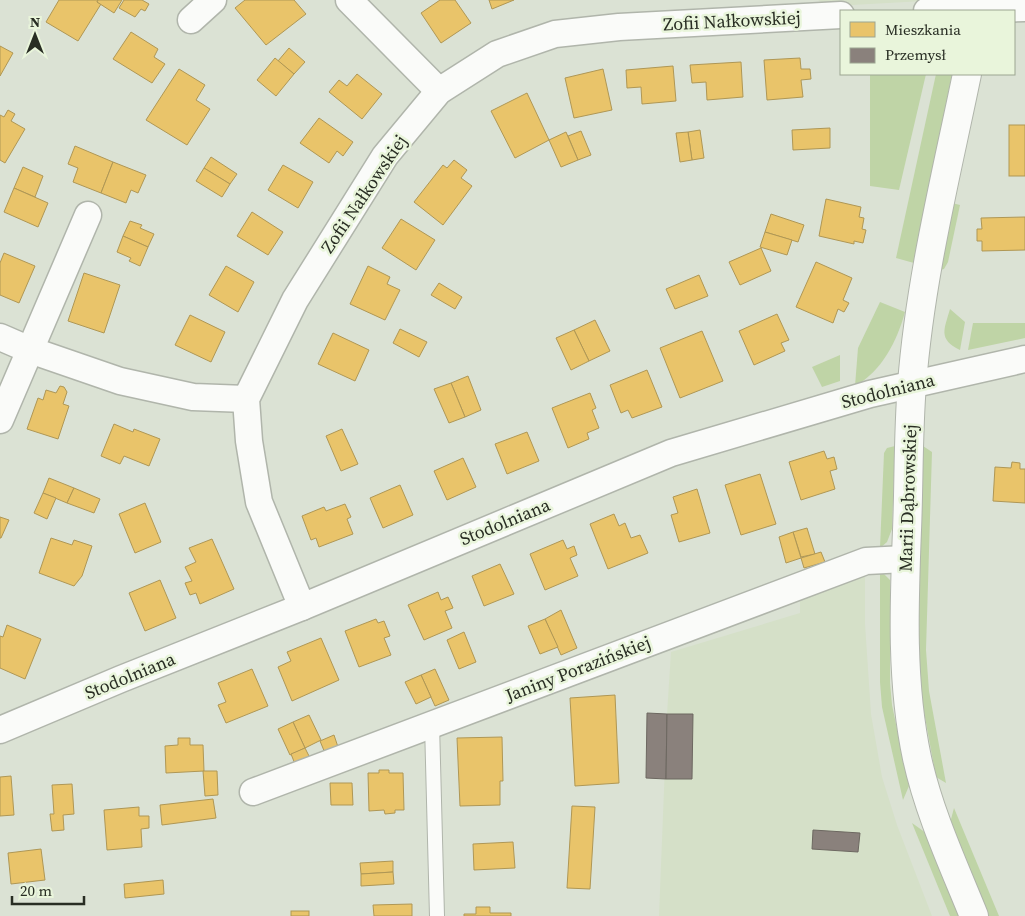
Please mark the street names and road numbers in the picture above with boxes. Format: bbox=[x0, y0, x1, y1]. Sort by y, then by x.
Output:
street label: Zofii Nałkowskiej bbox=[663, 4, 801, 37]
street label: Zofii Nałkowskiej bbox=[315, 130, 412, 258]
street label: Stodolniana bbox=[839, 367, 938, 414]
street label: Marii Dąbrowskiej bbox=[892, 424, 923, 572]
street label: Stodolniana bbox=[456, 492, 555, 551]
street label: Janiny Porazińskiej bbox=[501, 629, 654, 708]
street label: Stodolniana bbox=[81, 646, 180, 705]

